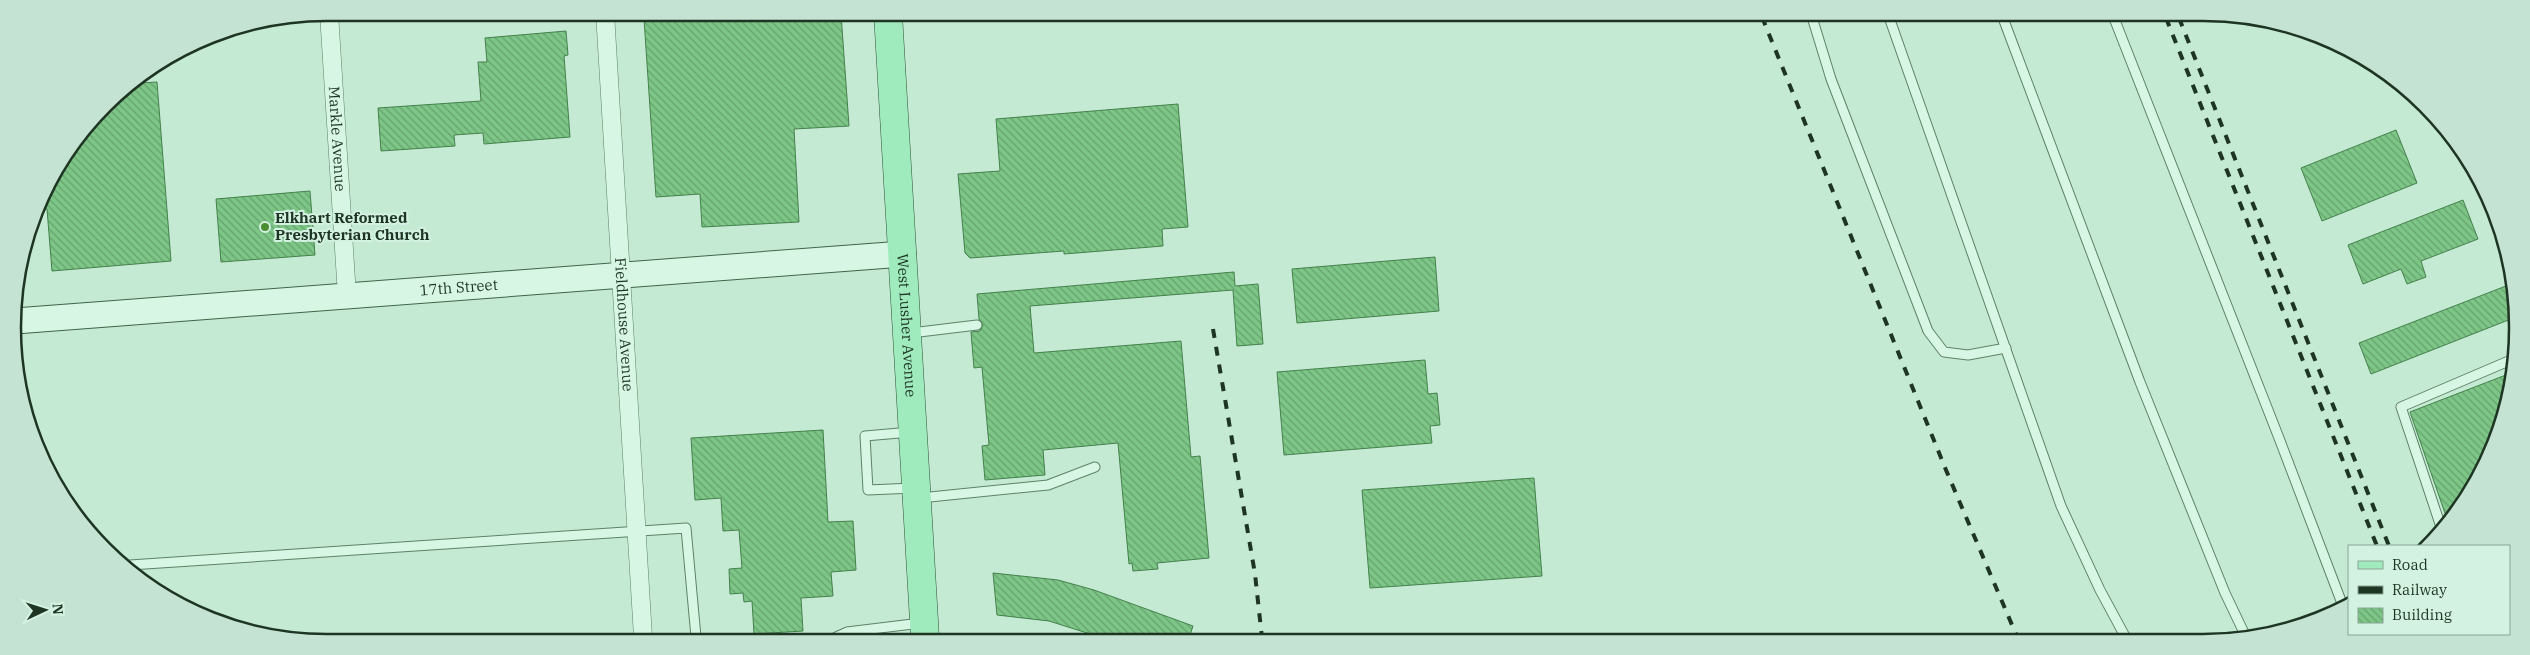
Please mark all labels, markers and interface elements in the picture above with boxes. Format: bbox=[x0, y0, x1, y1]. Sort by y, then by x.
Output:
street label: Markle Avenue bbox=[325, 85, 350, 192]
place label: Elkhart Reformed Presbyterian Church bbox=[275, 208, 430, 244]
marker: Elkhart Reformed Presbyterian Church bbox=[259, 221, 271, 233]
street label: West Lusher Avenue bbox=[893, 253, 921, 398]
street label: Fieldhouse Avenue bbox=[611, 257, 638, 392]
street label: 17th Street bbox=[419, 275, 498, 299]
legend bbox=[2348, 545, 2510, 635]
text: Road bbox=[2392, 555, 2428, 574]
text: Railway bbox=[2392, 580, 2447, 599]
north arrow bbox=[20, 585, 70, 635]
text: N bbox=[49, 603, 67, 615]
text: Building bbox=[2392, 605, 2452, 624]

